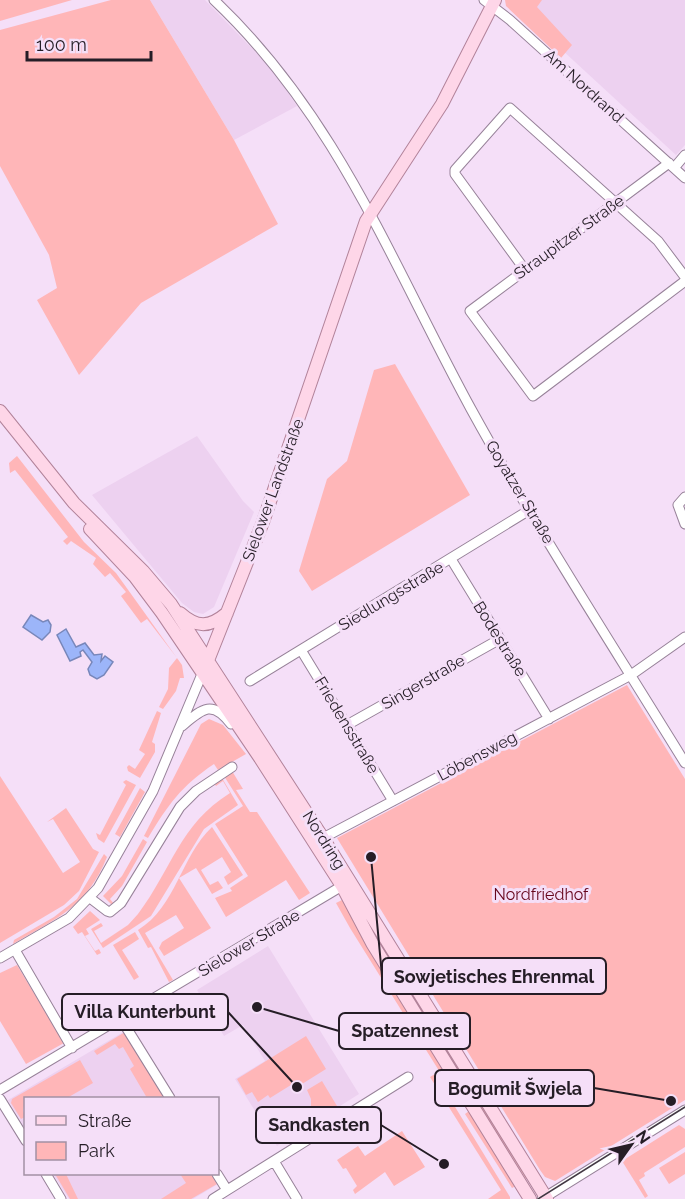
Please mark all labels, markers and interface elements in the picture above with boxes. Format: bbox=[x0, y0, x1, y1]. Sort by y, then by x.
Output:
scale bar bbox=[27, 24, 152, 62]
text: 100 m bbox=[36, 34, 87, 55]
street label: Am Nordrand bbox=[540, 45, 628, 127]
street label: Straupitzer Straße bbox=[510, 191, 628, 283]
street label: Sielower Landstraße bbox=[238, 416, 308, 564]
street label: Goyatzer Straße bbox=[482, 437, 558, 547]
street label: Siedlungsstraße bbox=[335, 557, 447, 635]
street label: Bodestraße bbox=[469, 598, 531, 680]
street label: Singerstraße bbox=[378, 651, 468, 713]
street label: Friedensstraße bbox=[311, 673, 383, 777]
street label: Löbensweg bbox=[434, 727, 520, 785]
street label: Nordring bbox=[299, 807, 349, 873]
park label: Nordfriedhof bbox=[494, 885, 589, 904]
street label: Sielower Straße bbox=[195, 905, 303, 981]
callout: Sowjetisches Ehrenmal bbox=[382, 958, 606, 994]
text: Sowjetisches Ehrenmal bbox=[394, 966, 595, 987]
callout: Villa Kunterbunt bbox=[62, 994, 228, 1030]
text: Villa Kunterbunt bbox=[74, 1001, 216, 1022]
callout: Spatzennest bbox=[339, 1013, 470, 1049]
text: Spatzennest bbox=[351, 1020, 459, 1041]
callout: Bogumił Šwjela bbox=[435, 1070, 594, 1106]
text: Bogumił Šwjela bbox=[448, 1077, 582, 1099]
legend bbox=[24, 1097, 219, 1175]
callout: Sandkasten bbox=[256, 1107, 381, 1143]
text: Straße bbox=[78, 1110, 132, 1131]
text: Sandkasten bbox=[268, 1114, 370, 1135]
north arrow bbox=[601, 1115, 661, 1175]
text: N bbox=[632, 1127, 654, 1147]
text: Park bbox=[78, 1140, 115, 1161]

